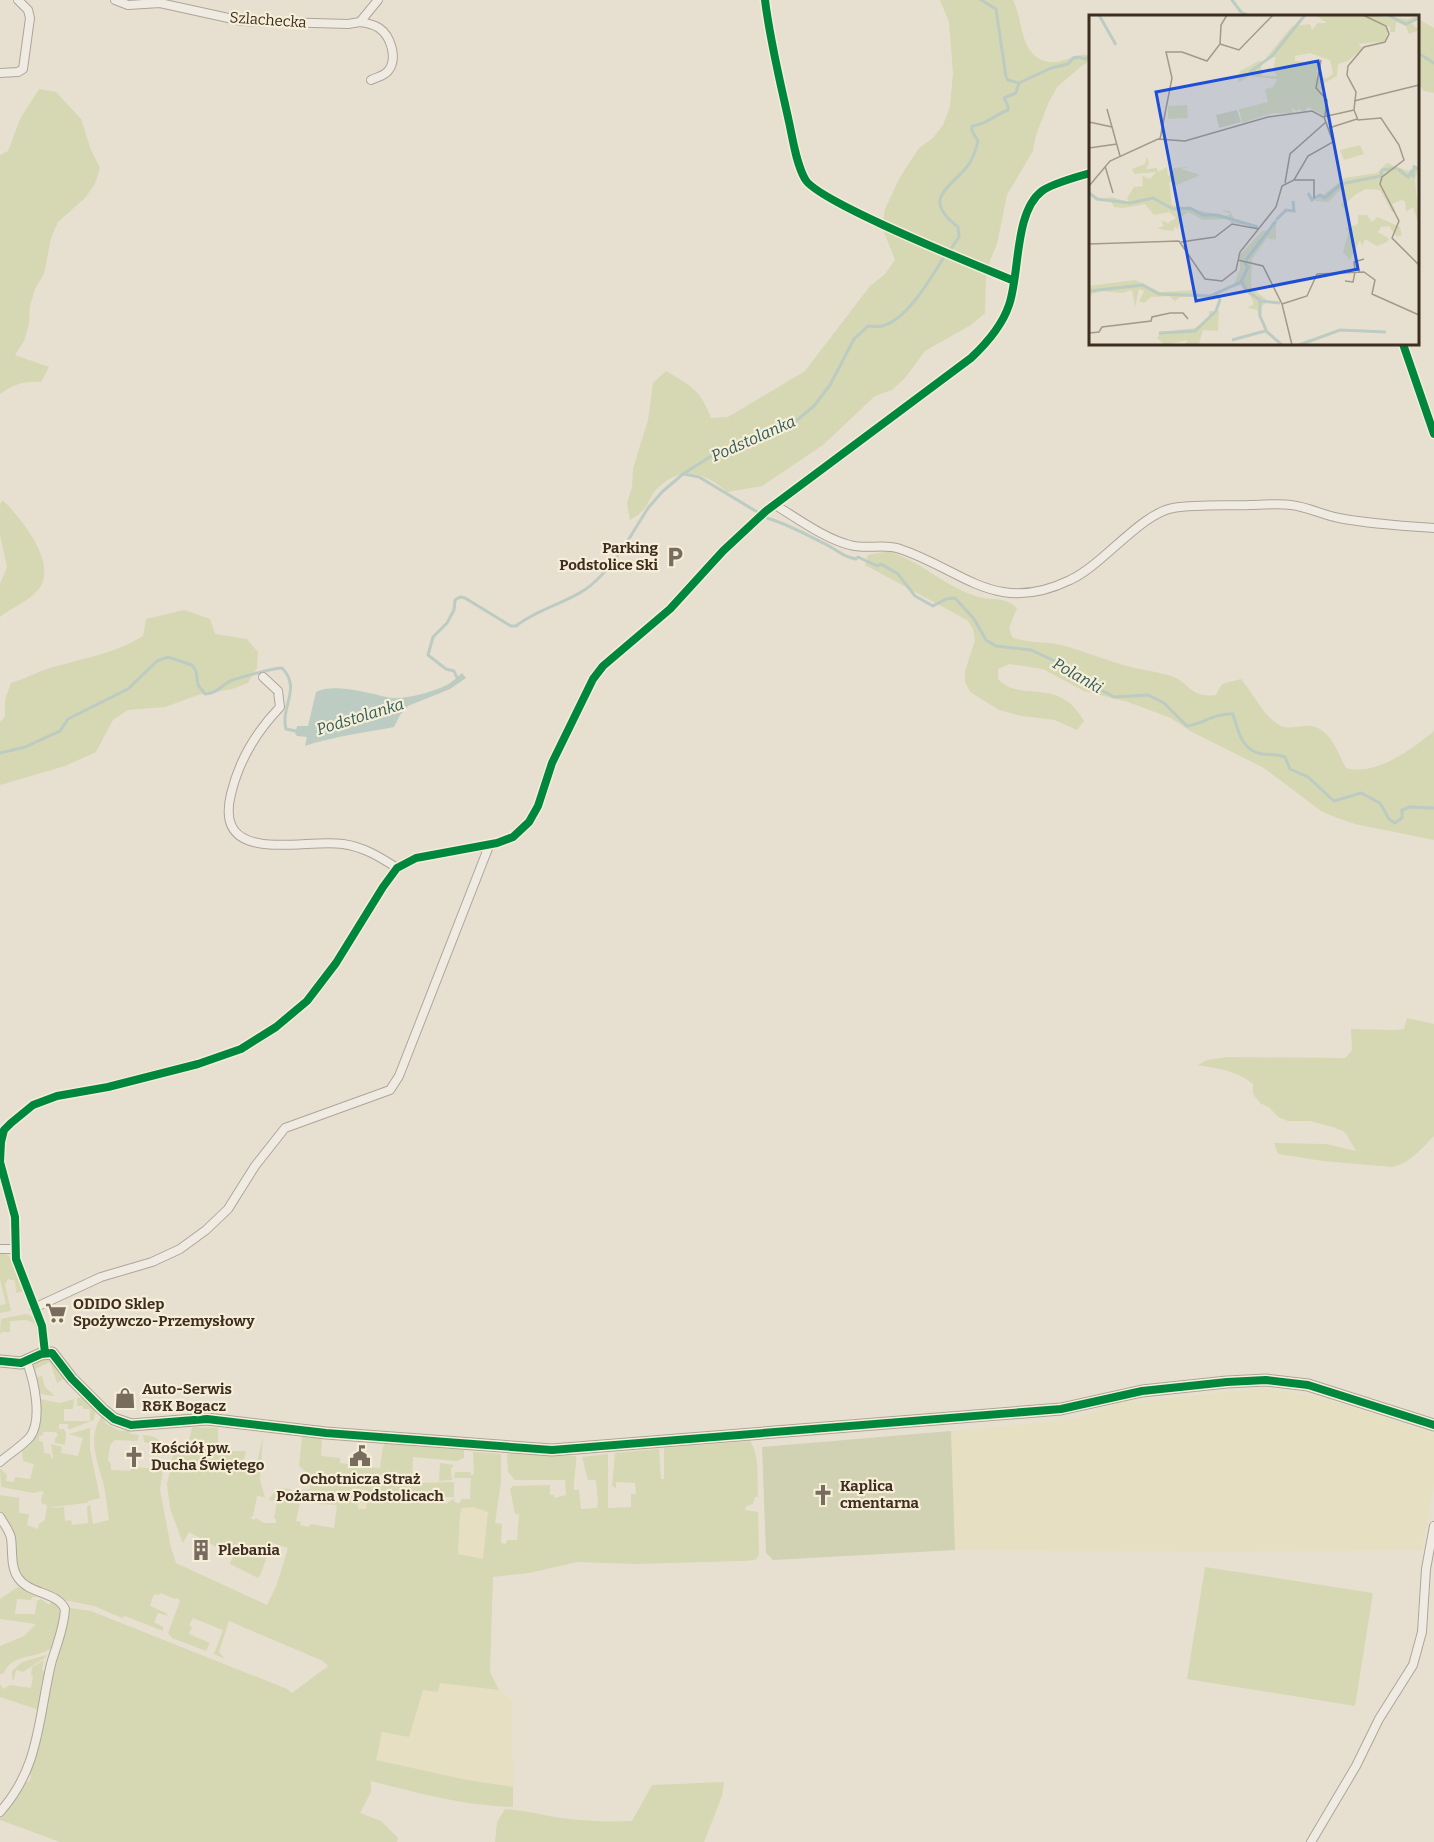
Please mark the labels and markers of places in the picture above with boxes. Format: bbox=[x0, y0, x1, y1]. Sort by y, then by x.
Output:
place label: Parking Podstolice Ski bbox=[559, 539, 658, 574]
parking icon: Parking Podstolice Ski bbox=[663, 545, 687, 569]
place label: ODIDO Sklep Spożywczo-Przemysłowy bbox=[73, 1295, 255, 1330]
supermarket icon: ODIDO Sklep Spożywczo-Przemysłowy bbox=[44, 1301, 68, 1325]
place label: Auto-Serwis R&K Bogacz bbox=[142, 1380, 232, 1415]
shop icon: Auto-Serwis R&K Bogacz bbox=[113, 1386, 137, 1410]
place label: Kościół pw. Ducha Świętego bbox=[151, 1439, 265, 1474]
public building icon: Ochotnicza Straż Pożarna w Podstolicach bbox=[348, 1444, 372, 1468]
church icon: Kościół pw. Ducha Świętego bbox=[122, 1445, 146, 1469]
place label: Ochotnicza Straż Pożarna w Podstolicach bbox=[276, 1470, 444, 1505]
place label: Kaplica cmentarna bbox=[840, 1477, 920, 1512]
church icon: Kaplica cmentarna bbox=[811, 1483, 835, 1507]
building icon: Plebania bbox=[189, 1538, 213, 1562]
place label: Plebania bbox=[218, 1541, 281, 1559]

